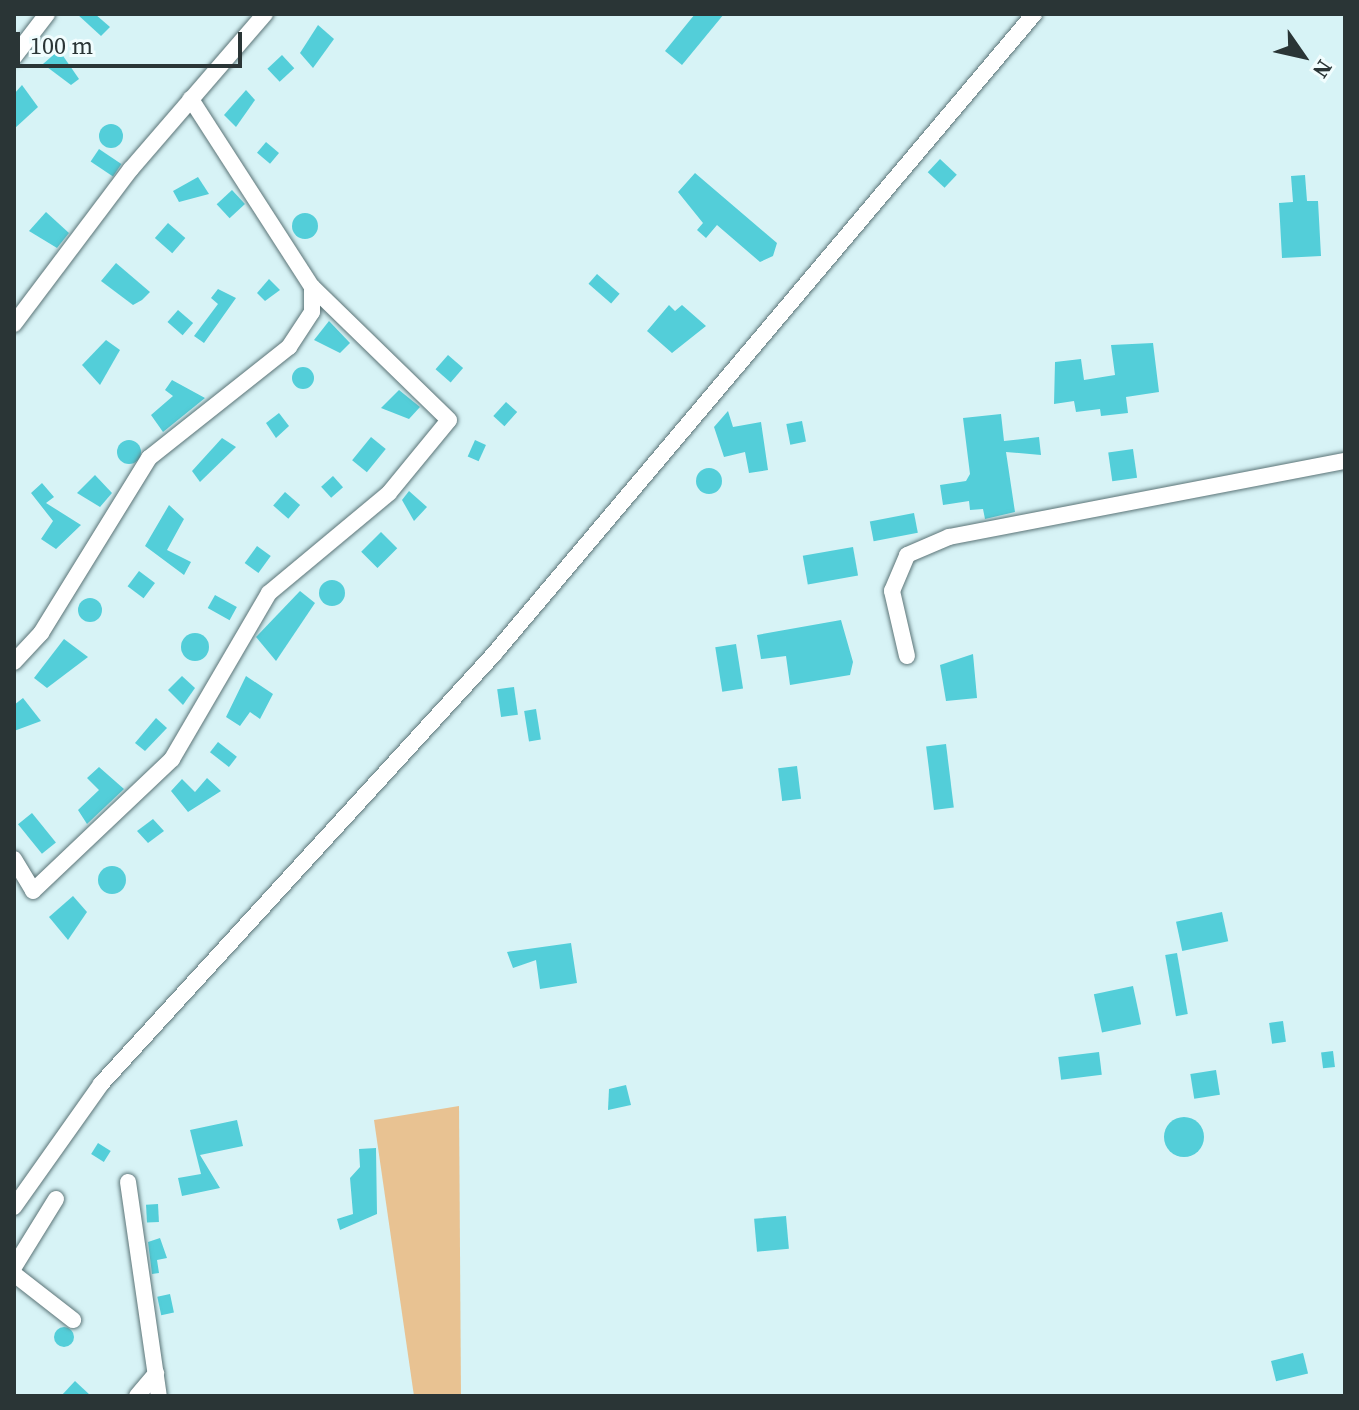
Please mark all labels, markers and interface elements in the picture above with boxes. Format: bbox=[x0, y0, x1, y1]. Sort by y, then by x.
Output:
scale bar bbox=[20, 16, 246, 66]
north arrow bbox=[1263, 16, 1343, 96]
text: 100 m bbox=[30, 29, 93, 62]
text: N bbox=[1306, 54, 1340, 84]

